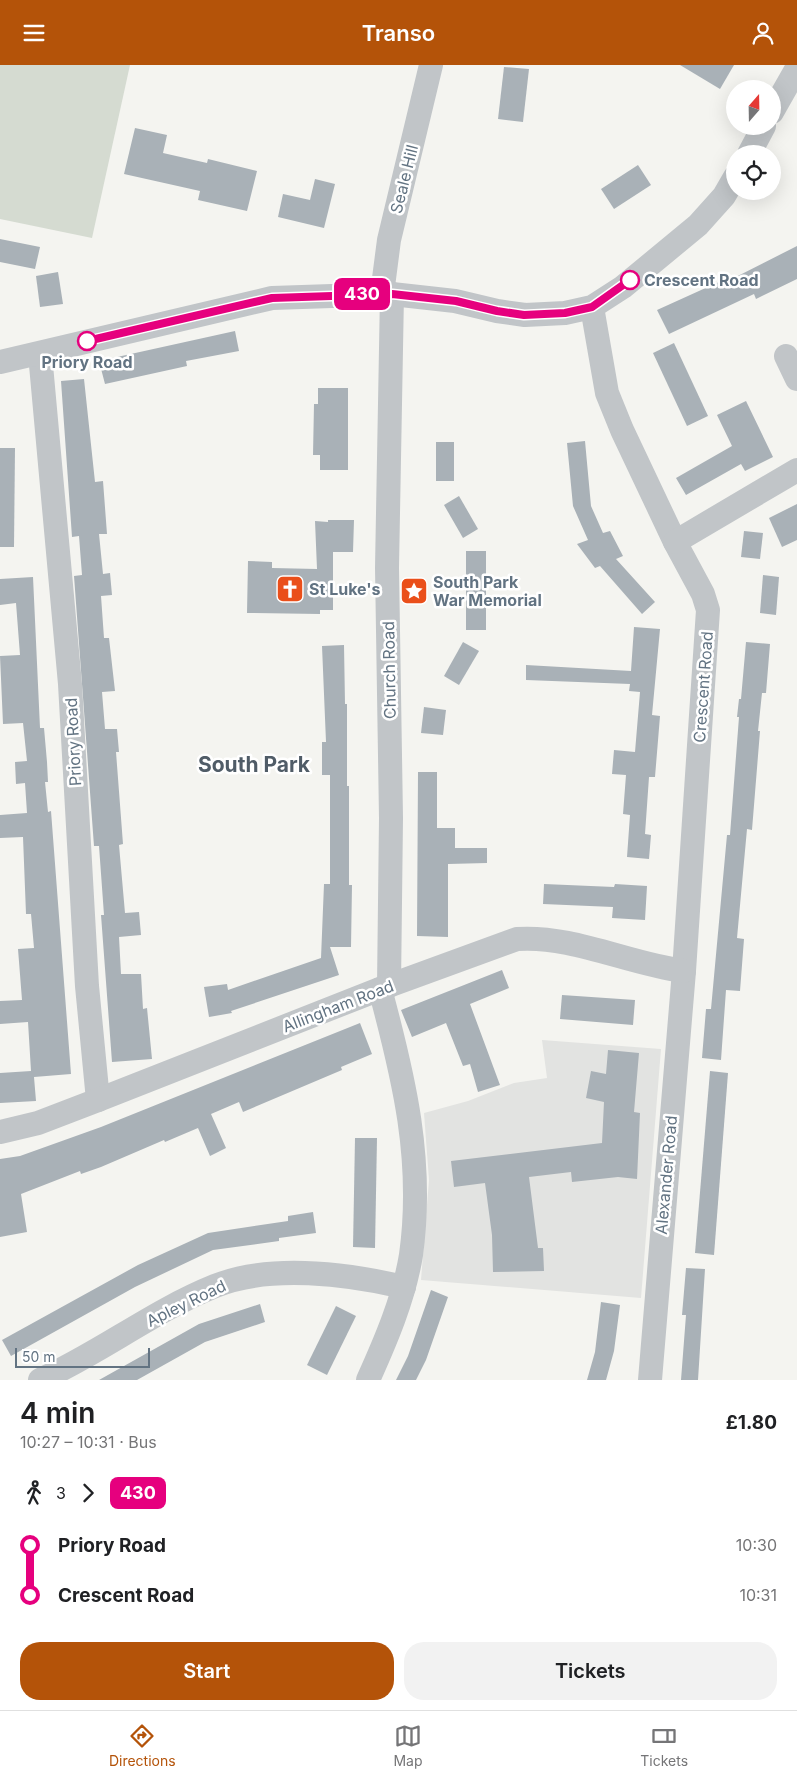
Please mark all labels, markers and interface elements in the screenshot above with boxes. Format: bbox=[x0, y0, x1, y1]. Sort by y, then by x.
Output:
icon: menu bbox=[20, 19, 48, 47]
icon: person bbox=[749, 19, 777, 47]
text: Transo bbox=[362, 20, 435, 46]
north arrow bbox=[726, 80, 781, 135]
map controls bbox=[726, 80, 781, 200]
street label: Seale Hill bbox=[386, 143, 422, 215]
button: locate bbox=[726, 145, 781, 200]
marker: Crescent Road bbox=[620, 270, 640, 290]
place label: Crescent Road bbox=[644, 270, 759, 290]
line badge: 430 bbox=[333, 278, 391, 310]
text: 430 bbox=[344, 283, 380, 304]
marker: Priory Road bbox=[77, 331, 97, 351]
place label: Priory Road bbox=[42, 352, 133, 372]
place label: South Park War Memorial bbox=[433, 572, 542, 610]
church icon: St Luke's bbox=[275, 574, 305, 604]
place icon: South Park War Memorial bbox=[399, 576, 429, 606]
place label: St Luke's bbox=[309, 579, 381, 599]
street label: Church Road bbox=[378, 621, 400, 719]
street label: Crescent Road bbox=[689, 631, 717, 743]
street label: Priory Road bbox=[61, 697, 85, 787]
district label: South Park bbox=[198, 752, 311, 777]
street label: Allingham Road bbox=[280, 976, 396, 1036]
street label: Alexander Road bbox=[651, 1115, 681, 1235]
street label: Apley Road bbox=[143, 1275, 229, 1331]
scale bar bbox=[15, 1345, 150, 1368]
text: 50 m bbox=[22, 1348, 56, 1365]
text: 4 min bbox=[20, 1396, 95, 1430]
text: £1.80 bbox=[726, 1411, 777, 1434]
text: 10:27 – 10:31 · Bus bbox=[20, 1432, 157, 1452]
icon: walk bbox=[20, 1479, 48, 1507]
icon: forward bbox=[74, 1479, 102, 1507]
text: 430 bbox=[120, 1482, 156, 1503]
text: 3 bbox=[56, 1483, 66, 1503]
text: Priory Road bbox=[58, 1534, 166, 1557]
text: 10:30 bbox=[736, 1535, 777, 1555]
text: Crescent Road bbox=[58, 1584, 194, 1607]
text: 10:31 bbox=[739, 1585, 777, 1605]
button: Start bbox=[20, 1642, 394, 1700]
button: Tickets bbox=[404, 1642, 777, 1700]
tab: Directions bbox=[109, 1722, 176, 1769]
tab: Map bbox=[393, 1722, 423, 1769]
tab: Tickets bbox=[640, 1722, 688, 1769]

